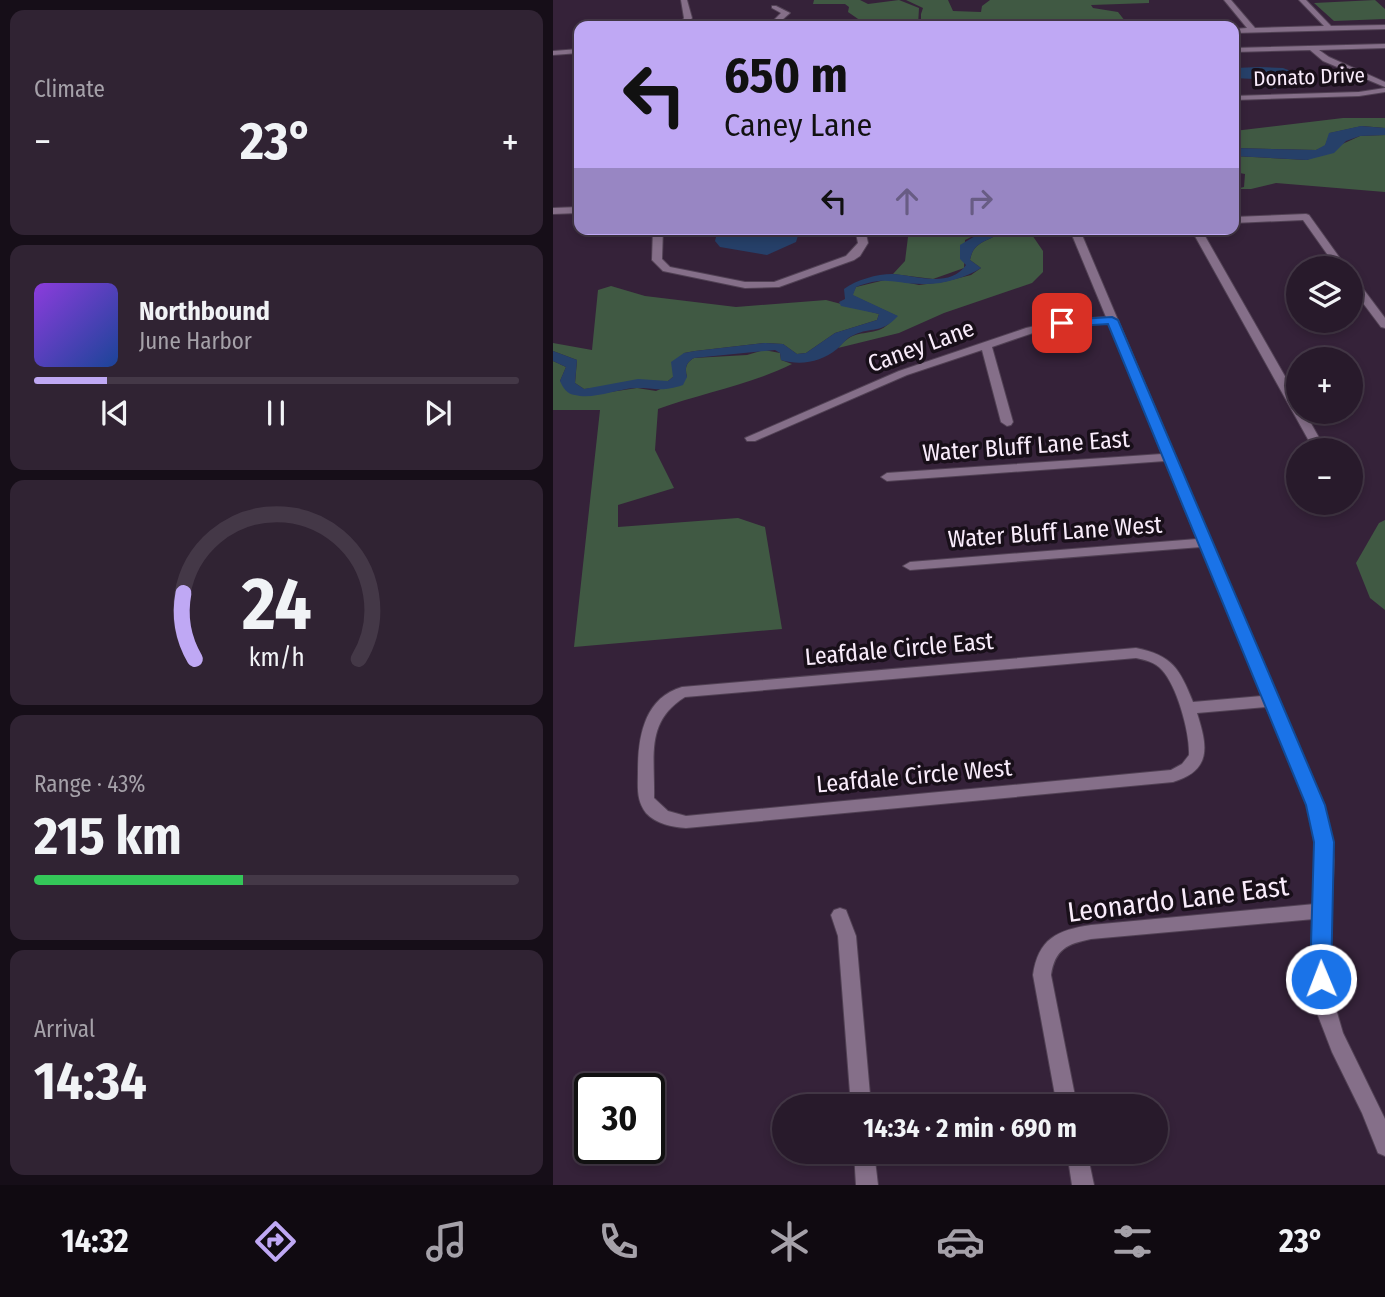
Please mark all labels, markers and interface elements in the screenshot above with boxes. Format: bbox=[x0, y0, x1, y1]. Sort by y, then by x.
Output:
text: 650 m bbox=[724, 46, 848, 105]
icon: left bbox=[609, 49, 700, 140]
street label: Donato Drive bbox=[1253, 62, 1365, 92]
text: Climate bbox=[34, 75, 105, 103]
text: Caney Lane bbox=[724, 106, 872, 144]
text: 23° bbox=[240, 110, 313, 173]
text: − bbox=[34, 119, 51, 165]
text: + bbox=[502, 119, 519, 165]
icon: left bbox=[815, 182, 853, 220]
icon: ahead bbox=[888, 182, 926, 220]
icon: right bbox=[961, 182, 999, 220]
map controls bbox=[1286, 256, 1363, 515]
button: layers bbox=[1286, 256, 1363, 333]
pin bbox=[1032, 293, 1092, 353]
text: Northbound bbox=[139, 296, 270, 327]
icon: arrive bbox=[1043, 304, 1081, 342]
street label: Caney Lane bbox=[864, 314, 978, 378]
text: June Harbor bbox=[139, 327, 252, 355]
button: + bbox=[1286, 347, 1363, 424]
icon: previous bbox=[96, 394, 134, 432]
icon: pause bbox=[257, 394, 295, 432]
icon: next bbox=[419, 394, 457, 432]
street label: Water Bluff Lane East bbox=[921, 425, 1131, 467]
button: − bbox=[1286, 438, 1363, 515]
street label: Water Bluff Lane West bbox=[947, 511, 1163, 553]
text: 24 bbox=[241, 561, 311, 648]
street label: Leafdale Circle East bbox=[803, 627, 995, 671]
text: km/h bbox=[249, 642, 304, 672]
street label: Leafdale Circle West bbox=[815, 753, 1013, 799]
text: Range · 43% bbox=[34, 770, 146, 798]
text: 215 km bbox=[34, 805, 182, 868]
street label: Leonardo Lane East bbox=[1065, 869, 1291, 929]
position arrow bbox=[1284, 942, 1358, 1016]
text: Arrival bbox=[34, 1015, 95, 1043]
text: 14:34 bbox=[34, 1050, 147, 1113]
speed limit sign: 30 bbox=[574, 1073, 665, 1164]
text: 14:34 · 2 min · 690 m bbox=[863, 1113, 1077, 1144]
icon: directions bbox=[251, 1217, 300, 1266]
icon: music bbox=[422, 1217, 471, 1266]
icon: phone bbox=[594, 1217, 643, 1266]
icon: climate bbox=[765, 1217, 814, 1266]
icon: car bbox=[936, 1217, 985, 1266]
icon: filters bbox=[1108, 1217, 1157, 1266]
text: 14:32 bbox=[61, 1222, 129, 1260]
text: 23° bbox=[1279, 1222, 1324, 1260]

